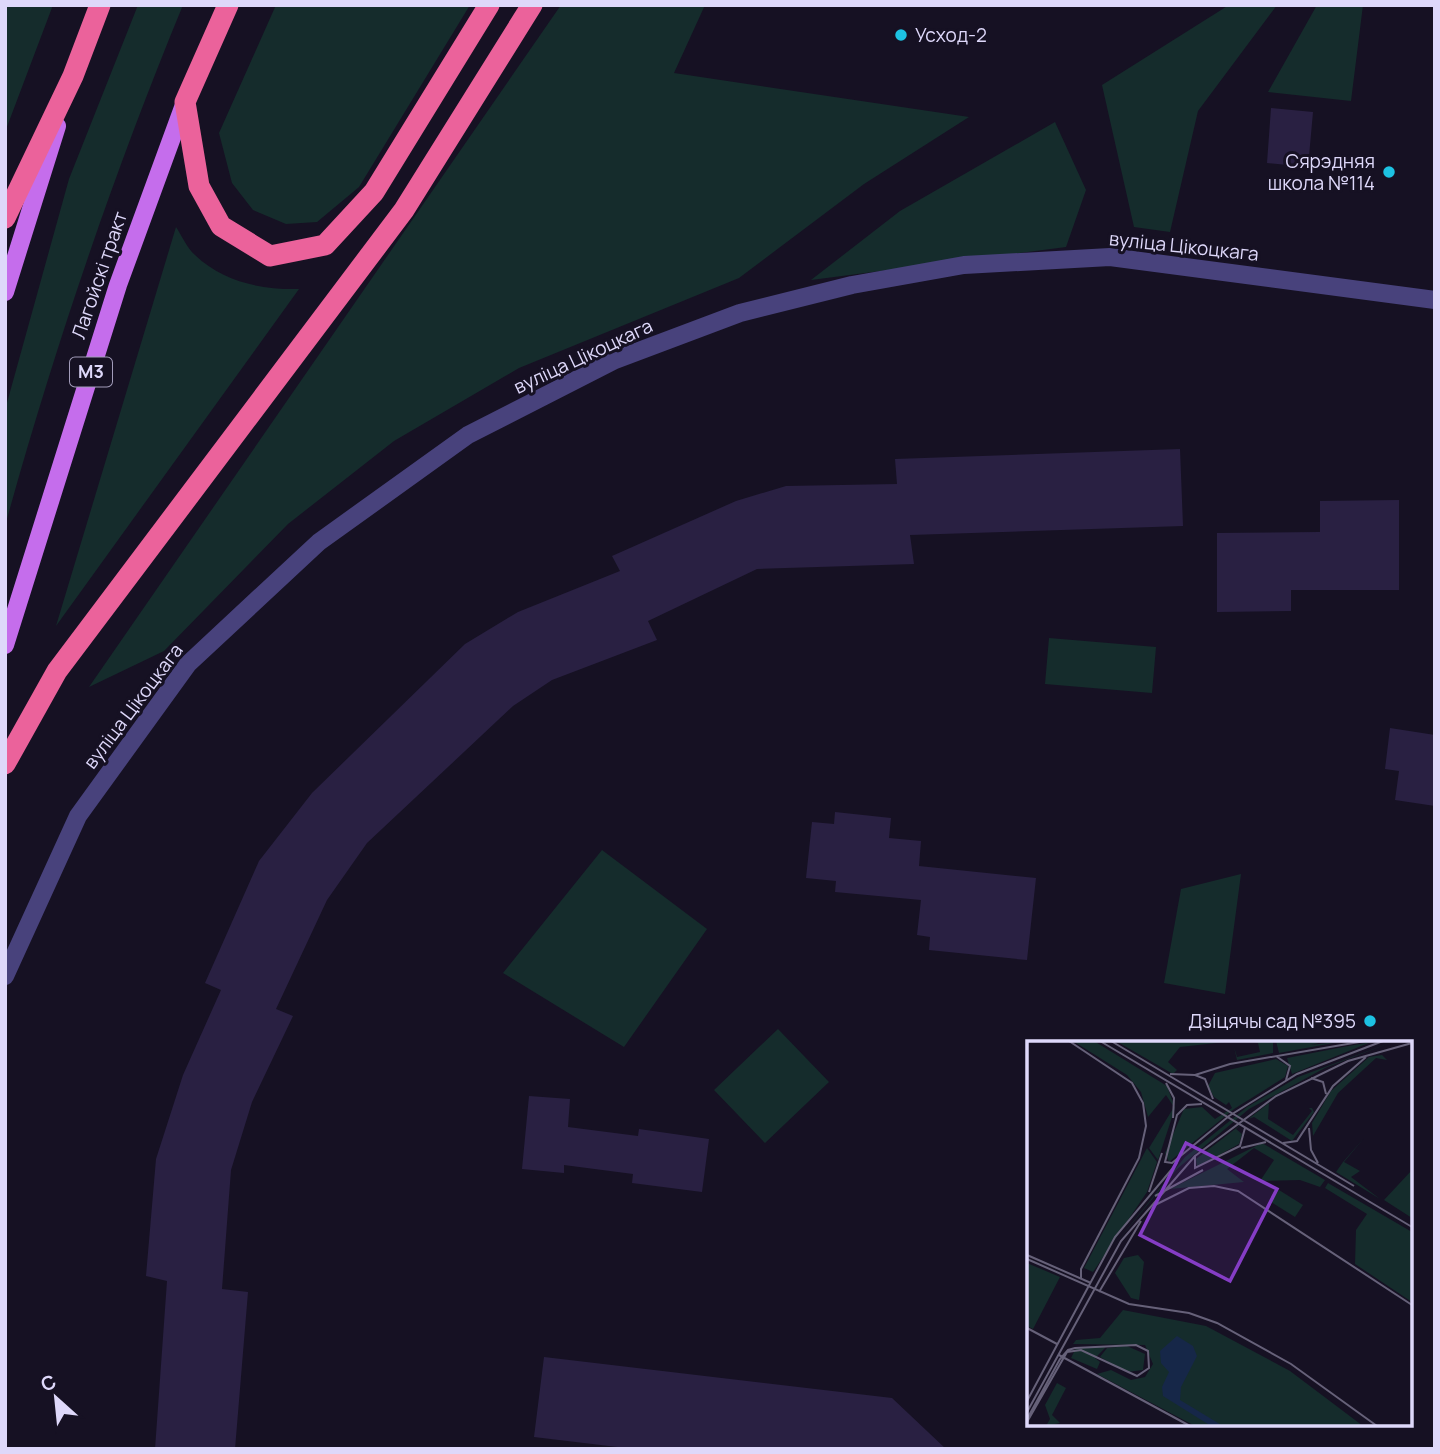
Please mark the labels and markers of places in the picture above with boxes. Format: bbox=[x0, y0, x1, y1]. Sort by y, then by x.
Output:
place label: Усход-2 bbox=[915, 22, 987, 48]
marker: Усход-2 bbox=[893, 27, 909, 43]
place label: Сярэдняя школа №114 bbox=[1268, 148, 1375, 196]
marker: Сярэдняя школа №114 bbox=[1381, 164, 1397, 180]
place label: Дзіцячы сад №395 bbox=[1188, 1008, 1356, 1034]
marker: Дзіцячы сад №395 bbox=[1362, 1013, 1378, 1029]

